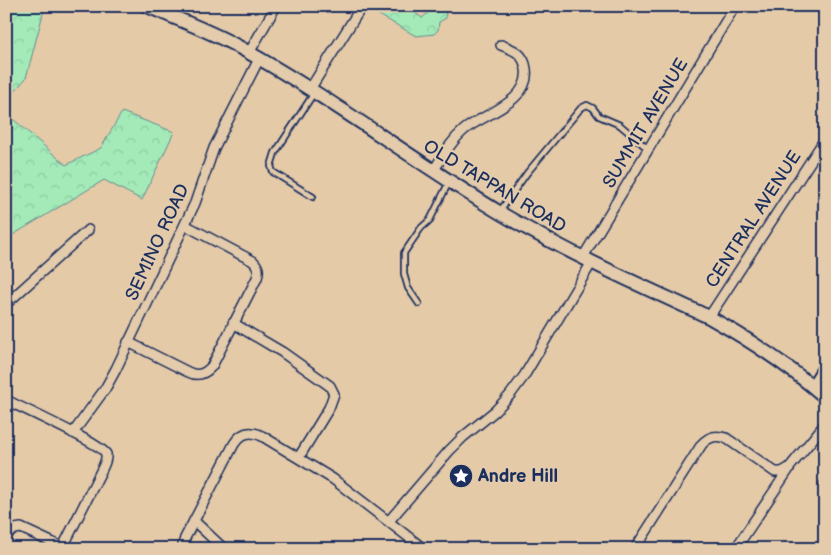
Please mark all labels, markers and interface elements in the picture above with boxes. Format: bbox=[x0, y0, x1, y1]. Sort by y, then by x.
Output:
street label: SUMMIT AVENUE bbox=[598, 55, 692, 192]
street label: OLD TAPPAN ROAD bbox=[420, 136, 570, 237]
street label: CENTRAL AVENUE bbox=[701, 147, 806, 292]
street label: SEMINO ROAD bbox=[121, 181, 194, 304]
place icon: Andre Hill bbox=[448, 463, 474, 489]
place label: Andre Hill bbox=[477, 466, 558, 487]

